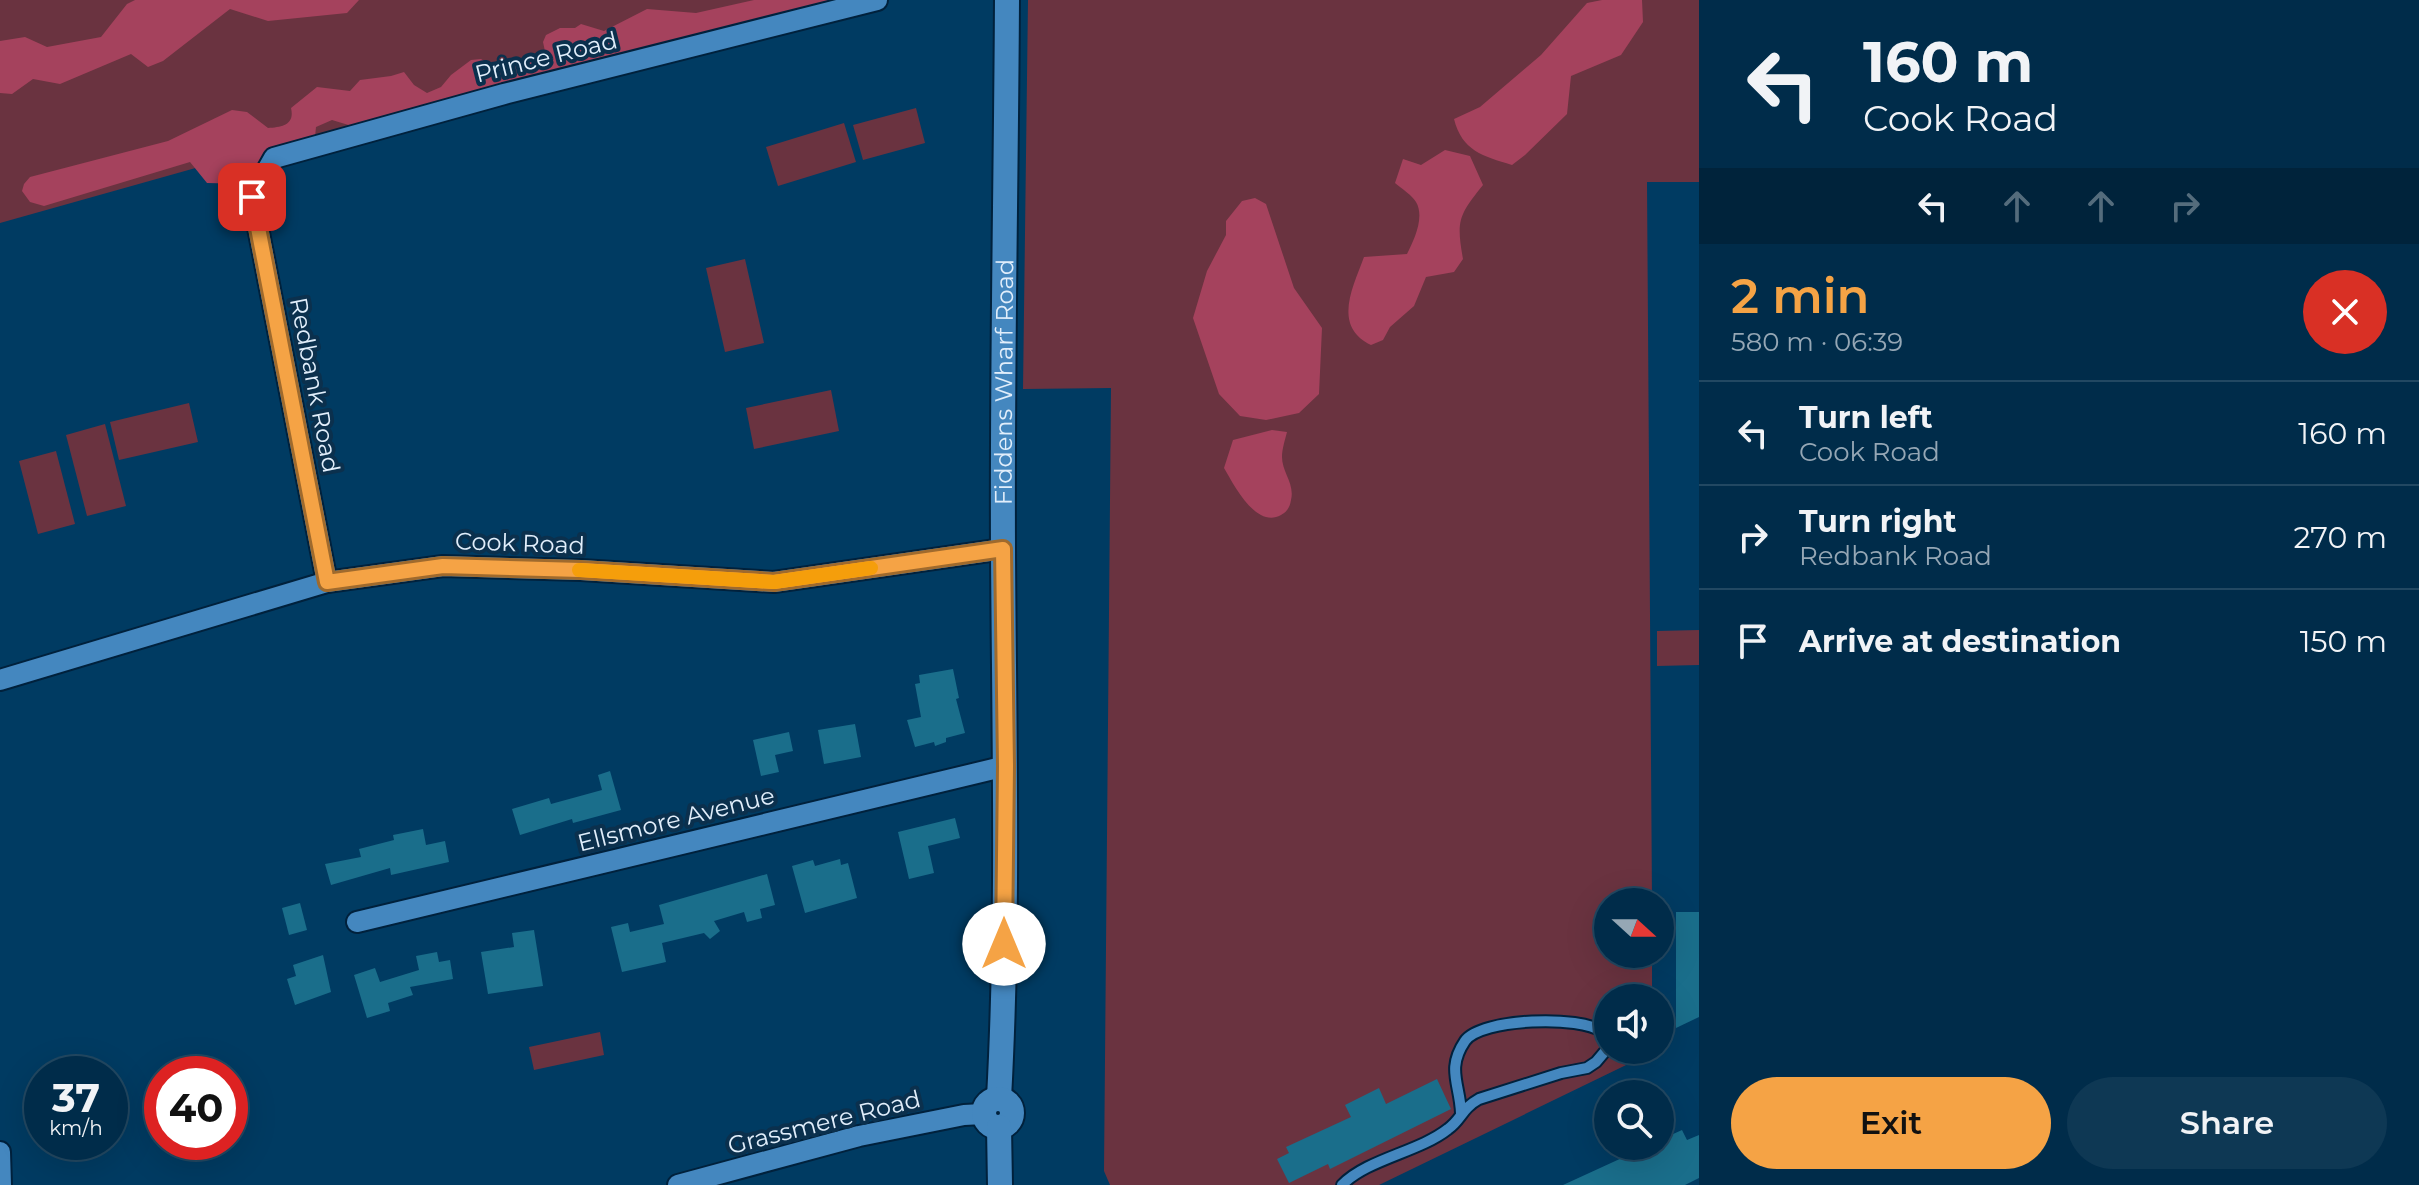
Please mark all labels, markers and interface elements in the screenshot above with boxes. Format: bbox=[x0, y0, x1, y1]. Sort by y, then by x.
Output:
street label: Prince Road bbox=[472, 25, 620, 89]
text: 160 m bbox=[1863, 28, 2033, 96]
icon: left bbox=[1731, 32, 1835, 136]
text: Cook Road bbox=[1863, 96, 2058, 140]
pin bbox=[218, 163, 286, 231]
icon: arrive bbox=[230, 175, 274, 219]
icon: left bbox=[1911, 184, 1955, 228]
icon: ahead bbox=[1995, 184, 2039, 228]
icon: ahead bbox=[2079, 184, 2123, 228]
icon: right bbox=[2163, 184, 2207, 228]
street label: Fiddens Wharf Road bbox=[988, 259, 1019, 505]
text: 2 min bbox=[1731, 267, 1869, 325]
button: close bbox=[2303, 270, 2387, 354]
street label: Redbank Road bbox=[284, 295, 346, 475]
text: 580 m · 06:39 bbox=[1731, 326, 1903, 358]
text: Turn left bbox=[1799, 399, 1932, 436]
icon: left bbox=[1731, 411, 1775, 455]
text: 160 m bbox=[2298, 415, 2387, 452]
text: Cook Road bbox=[1799, 436, 1940, 468]
text: Turn right bbox=[1799, 503, 1956, 540]
icon: right bbox=[1731, 515, 1775, 559]
text: 270 m bbox=[2293, 519, 2387, 556]
street label: Cook Road bbox=[455, 526, 585, 560]
text: Redbank Road bbox=[1799, 540, 1992, 572]
icon: arrive bbox=[1731, 619, 1775, 663]
text: Arrive at destination bbox=[1799, 623, 2121, 660]
text: 150 m bbox=[2300, 623, 2387, 660]
street label: Ellsmore Avenue bbox=[575, 781, 777, 857]
north arrow bbox=[1594, 888, 1674, 968]
map controls bbox=[1594, 888, 1674, 1160]
position arrow bbox=[962, 902, 1046, 986]
button: sound bbox=[1594, 984, 1674, 1064]
speed limit sign: 40 bbox=[144, 1056, 248, 1160]
text: 37 bbox=[52, 1073, 100, 1122]
button: Exit bbox=[1731, 1077, 2051, 1169]
button: Share bbox=[2067, 1077, 2387, 1169]
button: search bbox=[1594, 1080, 1674, 1160]
street label: Grassmere Road bbox=[725, 1084, 923, 1160]
text: km/h bbox=[49, 1116, 103, 1140]

